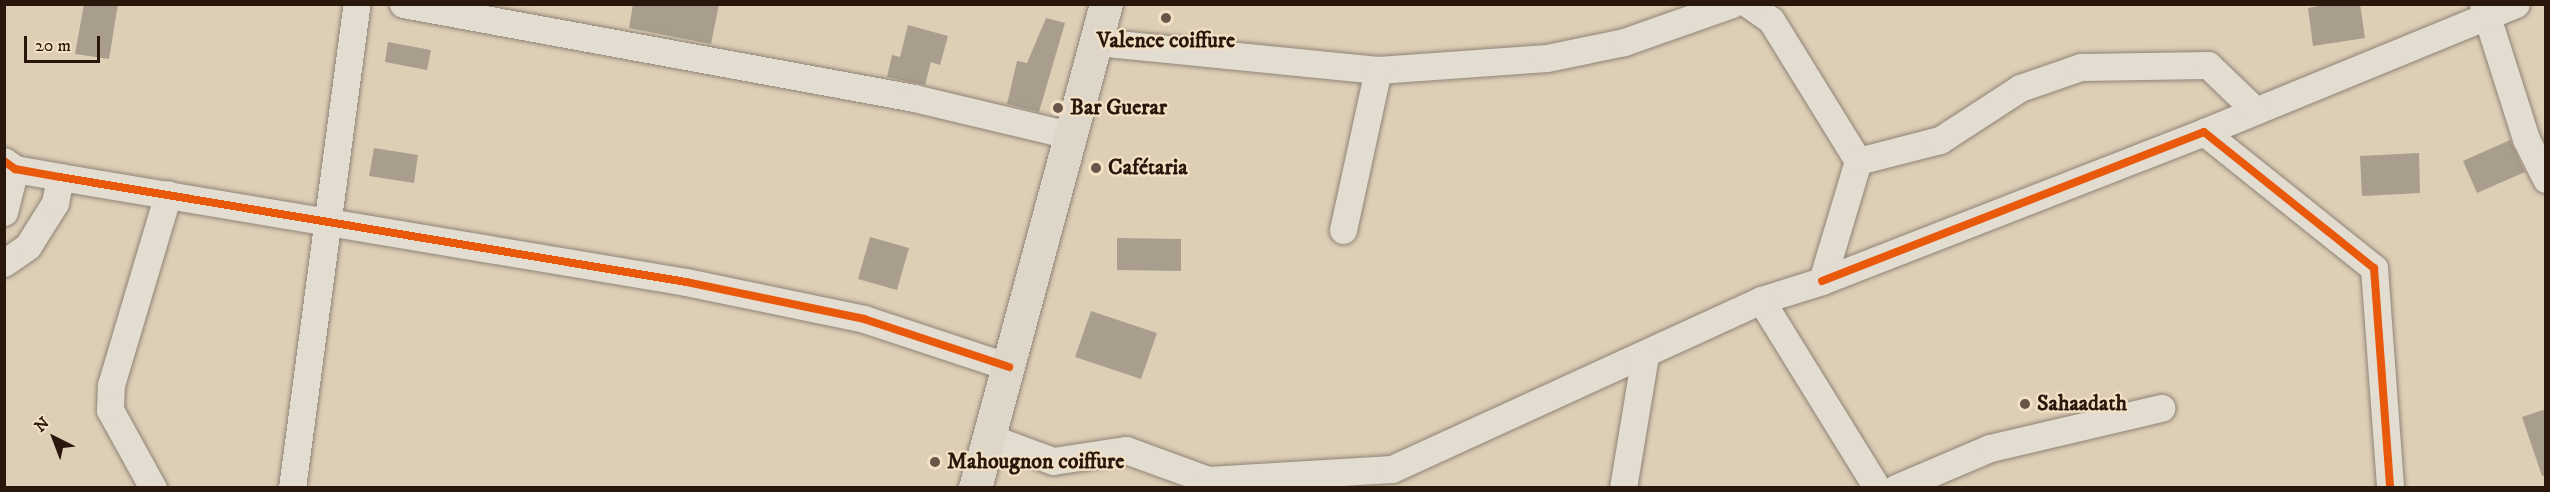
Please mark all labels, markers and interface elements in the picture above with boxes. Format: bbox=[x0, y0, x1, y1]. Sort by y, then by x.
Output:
marker: Valence coiffure bbox=[1159, 11, 1173, 25]
scale bar bbox=[27, 24, 104, 62]
place label: Valence coiffure bbox=[1097, 28, 1235, 54]
text: 20 m bbox=[35, 35, 71, 57]
place label: Bar Guerar bbox=[1070, 95, 1167, 121]
marker: Bar Guerar bbox=[1051, 101, 1065, 115]
place label: Cafétaria bbox=[1108, 155, 1188, 181]
marker: Cafétaria bbox=[1089, 161, 1103, 175]
place label: Sahaadath bbox=[2037, 391, 2127, 417]
marker: Sahaadath bbox=[2018, 397, 2032, 411]
north arrow bbox=[24, 408, 84, 468]
text: N bbox=[30, 413, 54, 436]
place label: Mahougnon coiffure bbox=[947, 449, 1124, 475]
marker: Mahougnon coiffure bbox=[928, 455, 942, 469]

